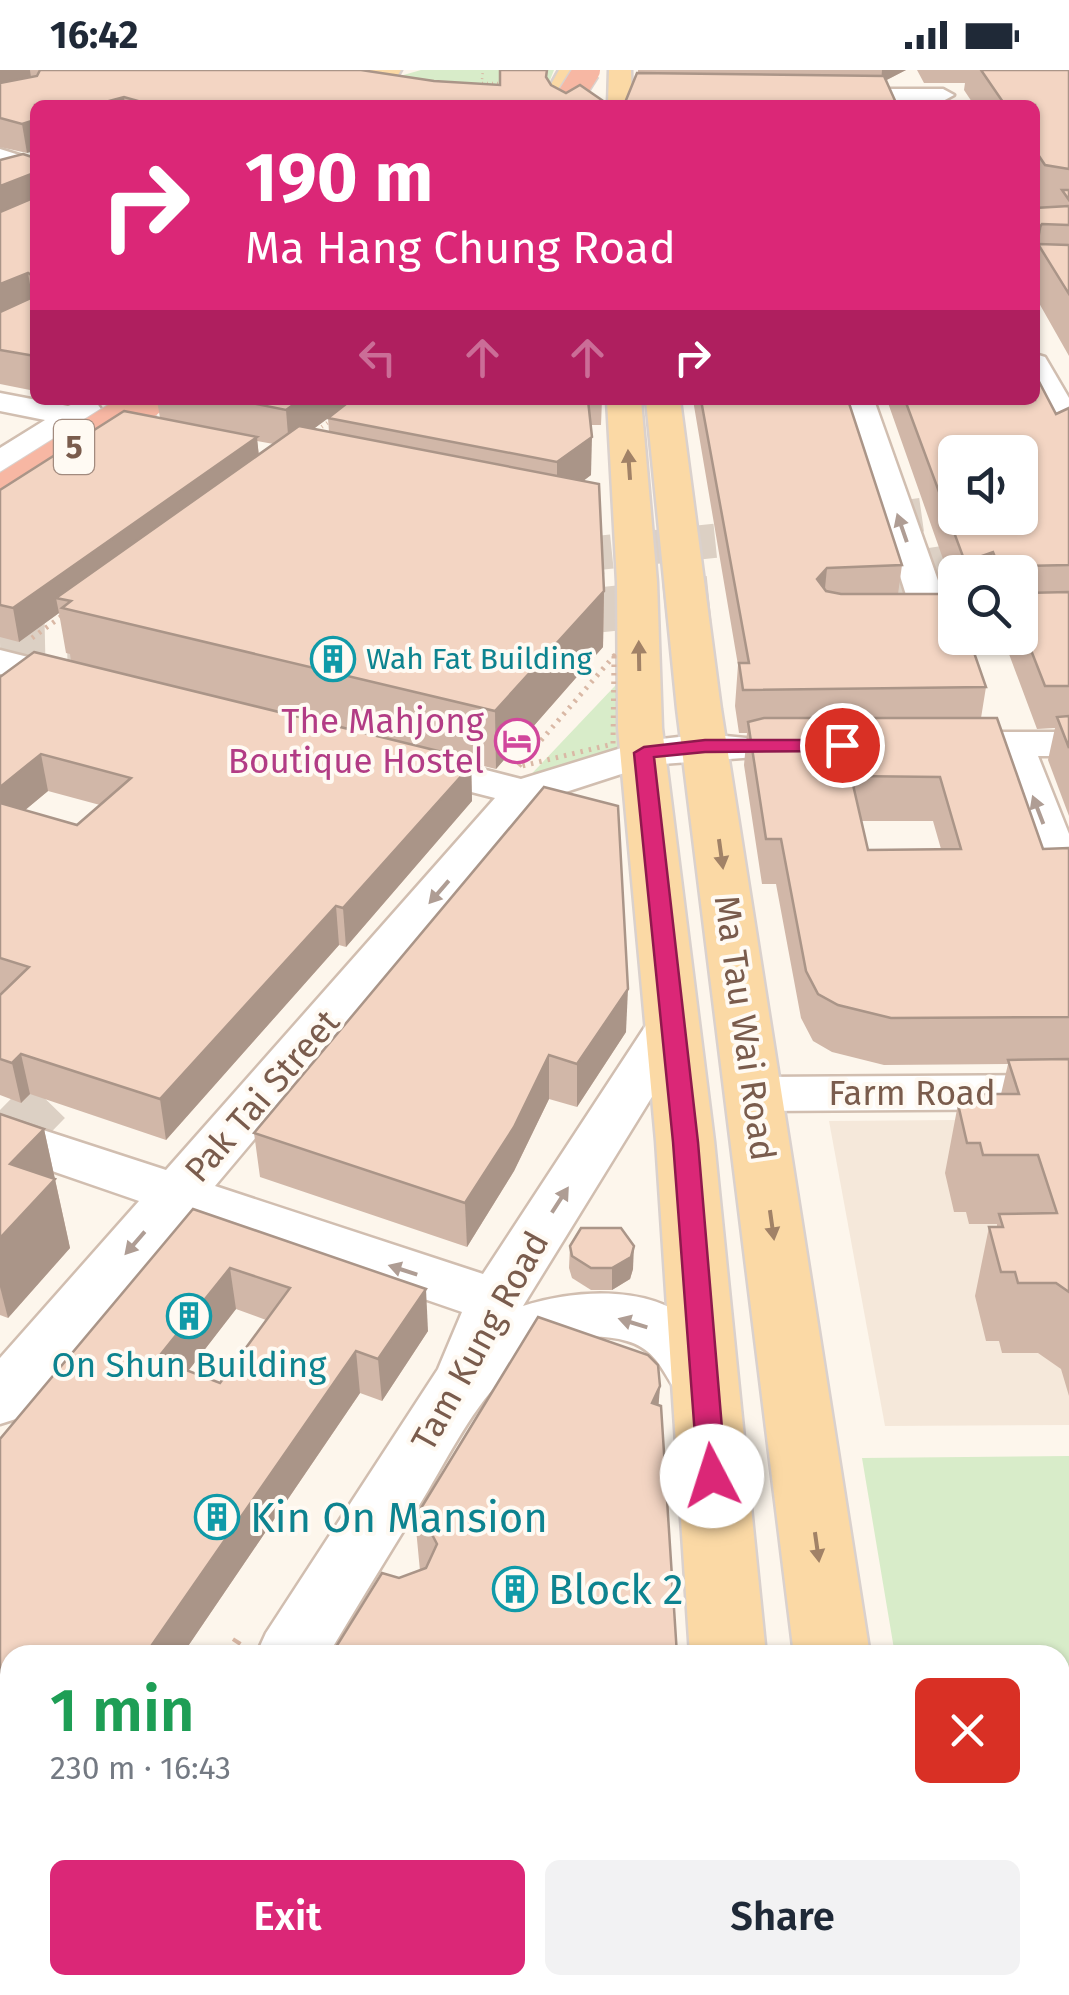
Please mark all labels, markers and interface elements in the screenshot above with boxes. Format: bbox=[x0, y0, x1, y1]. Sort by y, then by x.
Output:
text: 16:42 bbox=[50, 12, 138, 58]
text: 190 m bbox=[245, 136, 433, 220]
icon: right bbox=[80, 140, 210, 270]
text: Ma Hang Chung Road bbox=[245, 221, 676, 275]
icon: left bbox=[350, 330, 405, 385]
icon: ahead bbox=[455, 330, 510, 385]
icon: ahead bbox=[560, 330, 615, 385]
icon: right bbox=[665, 330, 720, 385]
road number: 5 bbox=[54, 420, 94, 474]
map controls bbox=[938, 435, 1038, 655]
button: sound bbox=[938, 435, 1038, 535]
one-way arrow bbox=[620, 449, 636, 481]
one-way arrow bbox=[893, 512, 908, 542]
button: search bbox=[938, 555, 1038, 655]
building icon: Wah Fat Building bbox=[310, 636, 356, 682]
one-way arrow bbox=[631, 639, 647, 671]
place label: Wah Fat Building bbox=[366, 641, 593, 677]
place label: The Mahjong Boutique Hostel bbox=[228, 700, 485, 782]
pin bbox=[800, 703, 885, 788]
hotel icon: The Mahjong Boutique Hostel bbox=[494, 718, 540, 764]
icon: arrive bbox=[815, 718, 870, 773]
one-way arrow bbox=[1030, 795, 1045, 825]
one-way arrow bbox=[713, 839, 729, 870]
one-way arrow bbox=[429, 879, 451, 904]
street label: Ma Tau Wai Road bbox=[706, 893, 784, 1163]
street label: Pak Tai Street bbox=[176, 1001, 348, 1191]
street label: Farm Road bbox=[828, 1072, 996, 1114]
one-way arrow bbox=[550, 1186, 568, 1214]
one-way arrow bbox=[764, 1210, 780, 1242]
street label: Tam Kung Road bbox=[402, 1224, 558, 1458]
one-way arrow bbox=[124, 1231, 146, 1256]
one-way arrow bbox=[388, 1261, 418, 1276]
building icon: On Shun Building bbox=[166, 1293, 212, 1339]
one-way arrow bbox=[618, 1315, 648, 1330]
place label: On Shun Building bbox=[52, 1344, 327, 1386]
position arrow bbox=[660, 1424, 764, 1528]
place label: Kin On Mansion bbox=[250, 1493, 548, 1543]
building icon: Kin On Mansion bbox=[194, 1494, 240, 1540]
one-way arrow bbox=[809, 1532, 825, 1564]
place label: Block 2 bbox=[548, 1565, 684, 1615]
building icon: Block 2 bbox=[492, 1566, 538, 1612]
text: 1 min bbox=[50, 1675, 195, 1747]
button: close bbox=[915, 1678, 1020, 1783]
text: 230 m · 16:43 bbox=[50, 1749, 231, 1787]
button: Exit bbox=[50, 1860, 525, 1975]
button: Share bbox=[545, 1860, 1020, 1975]

